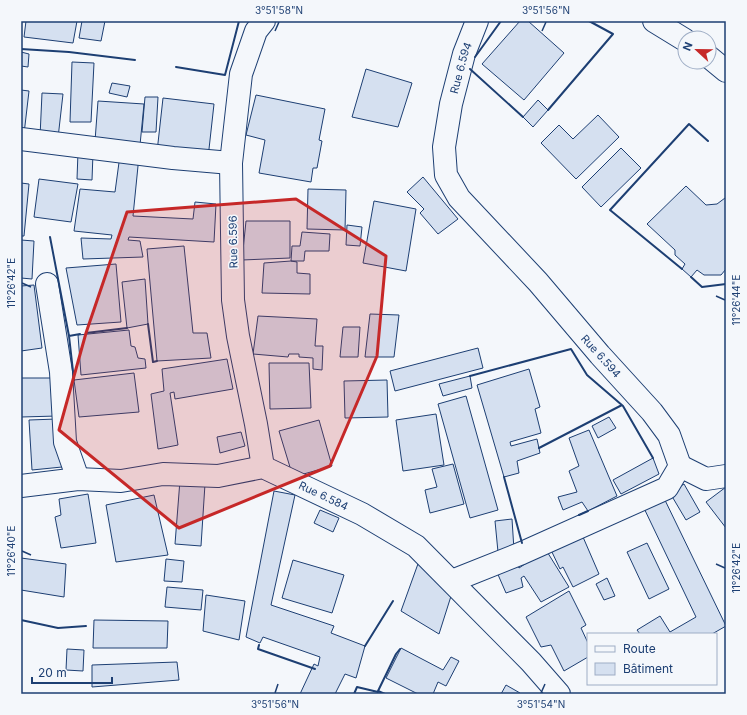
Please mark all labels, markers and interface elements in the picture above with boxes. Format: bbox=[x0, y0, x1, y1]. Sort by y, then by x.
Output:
text: 3°51'58"N bbox=[255, 4, 303, 16]
text: 3°51'56"N bbox=[522, 4, 570, 16]
north arrow bbox=[677, 30, 717, 70]
street label: Rue 6.594 bbox=[447, 40, 475, 95]
text: N bbox=[680, 40, 696, 53]
street label: Rue 6.596 bbox=[226, 215, 240, 269]
text: 11°26'42"E bbox=[5, 258, 17, 308]
text: 11°26'44"E bbox=[730, 275, 742, 325]
street label: Rue 6.594 bbox=[578, 332, 624, 380]
street label: Rue 6.584 bbox=[297, 478, 351, 513]
text: 11°26'40"E bbox=[5, 526, 17, 576]
text: 11°26'42"E bbox=[730, 543, 742, 593]
legend bbox=[587, 633, 717, 685]
text: Route bbox=[623, 641, 656, 656]
scale bar bbox=[32, 659, 112, 685]
text: Bâtiment bbox=[623, 661, 673, 676]
text: 20 m bbox=[38, 665, 67, 680]
text: 3°51'56"N bbox=[251, 698, 299, 710]
text: 3°51'54"N bbox=[517, 698, 565, 710]

